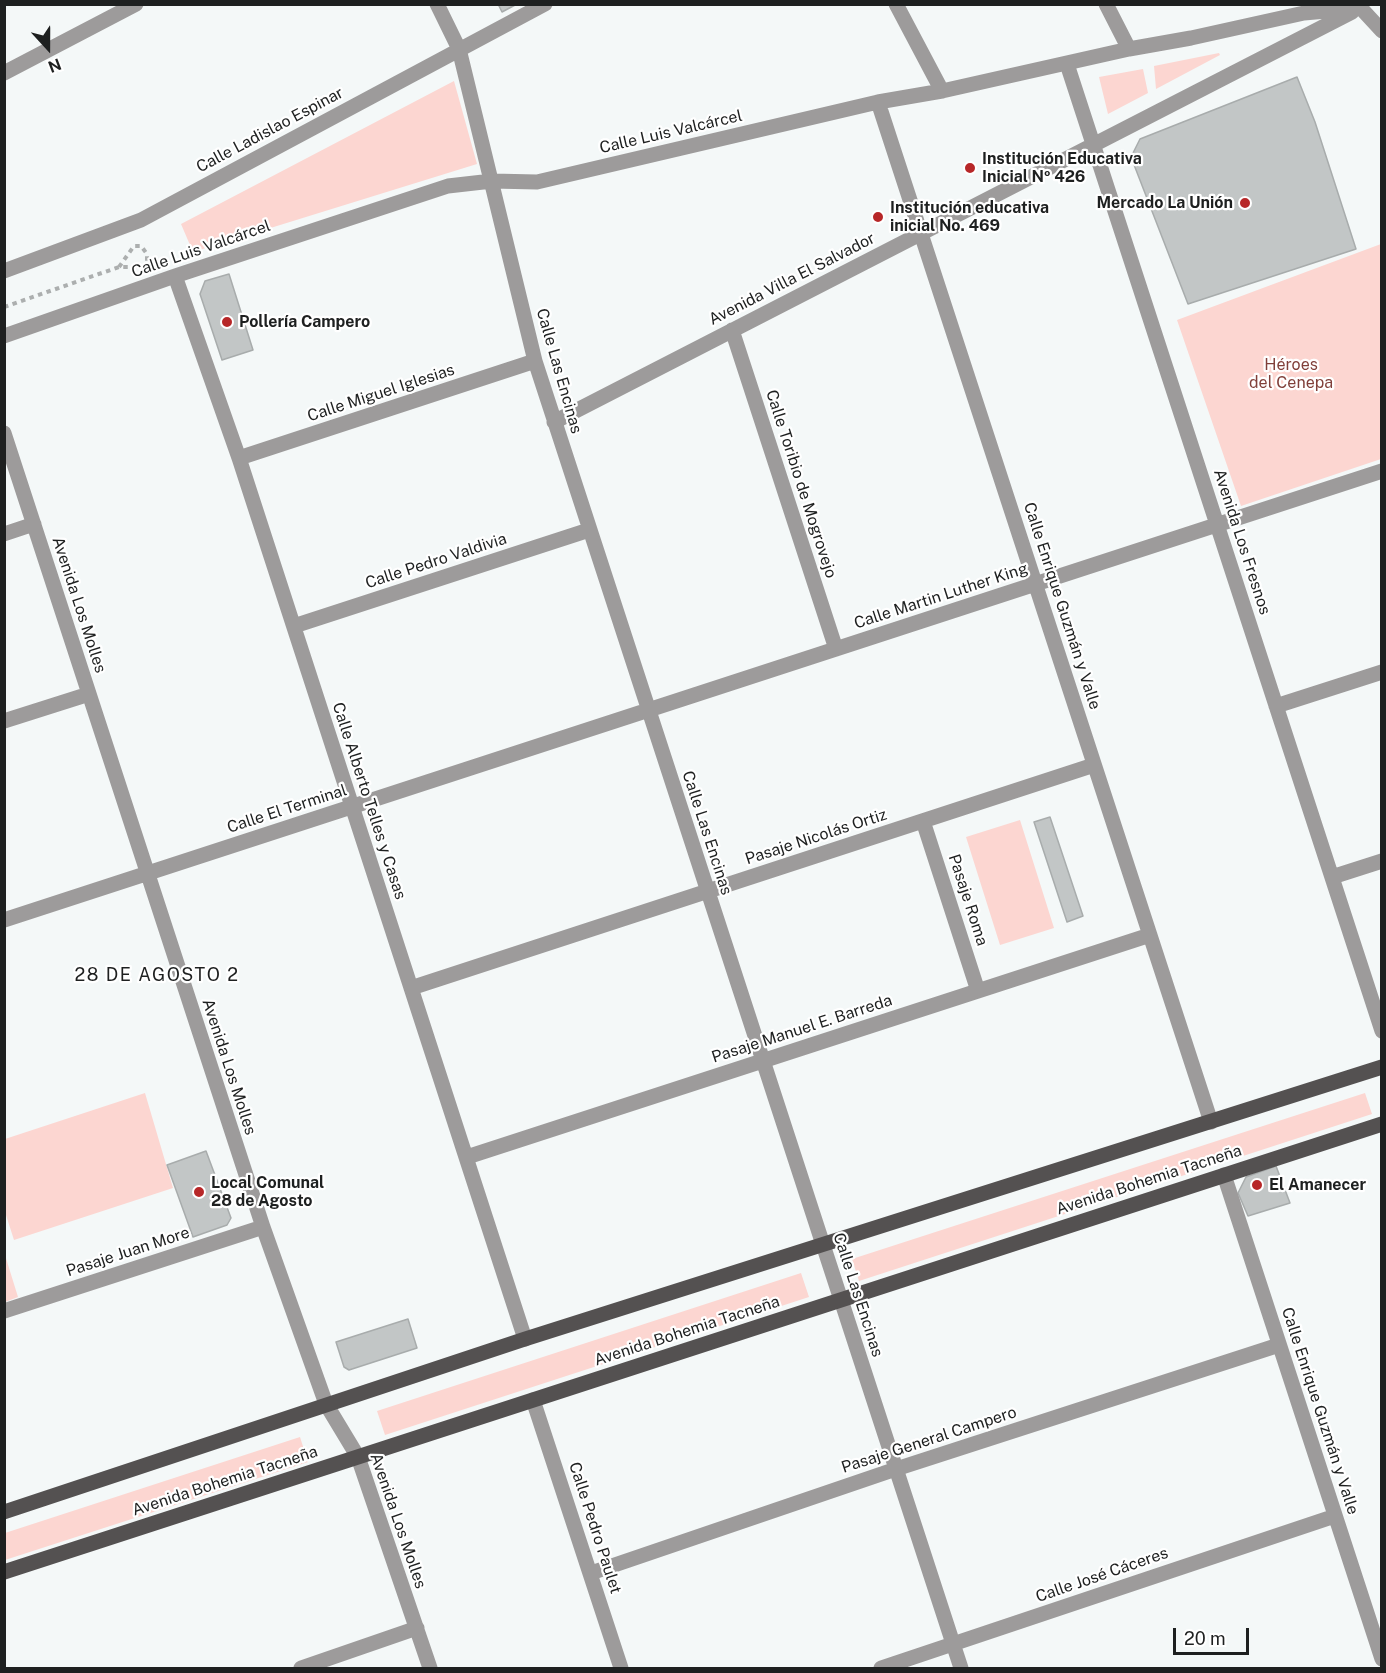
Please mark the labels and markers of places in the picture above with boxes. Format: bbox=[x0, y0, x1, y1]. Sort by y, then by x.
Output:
place label: Institución Educativa Inicial Nº 426 bbox=[982, 149, 1142, 187]
marker: Institución Educativa Inicial Nº 426 bbox=[963, 161, 977, 175]
place label: Mercado La Unión bbox=[1097, 193, 1233, 213]
marker: Mercado La Unión bbox=[1238, 196, 1252, 210]
place label: Institución educativa inicial No. 469 bbox=[890, 198, 1049, 236]
marker: Institución educativa inicial No. 469 bbox=[871, 210, 885, 224]
place label: Pollería Campero bbox=[239, 312, 370, 332]
marker: Pollería Campero bbox=[220, 315, 234, 329]
place label: Local Comunal 28 de Agosto bbox=[211, 1173, 324, 1211]
place label: El Amanecer bbox=[1269, 1175, 1366, 1195]
marker: El Amanecer bbox=[1250, 1178, 1264, 1192]
marker: Local Comunal 28 de Agosto bbox=[192, 1185, 206, 1199]

